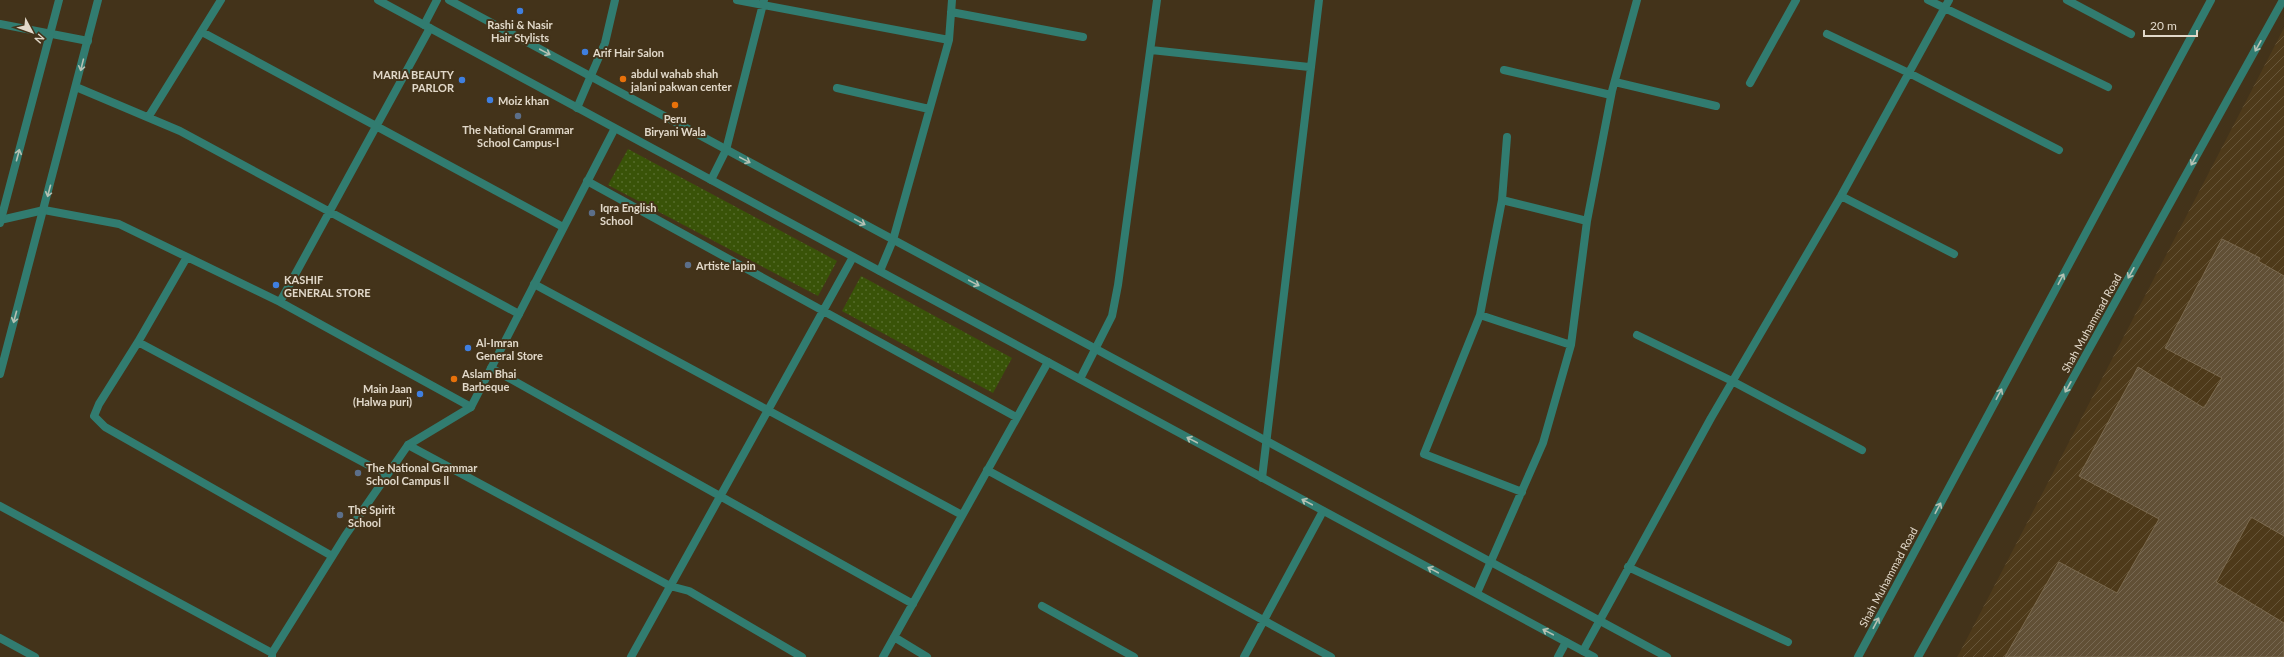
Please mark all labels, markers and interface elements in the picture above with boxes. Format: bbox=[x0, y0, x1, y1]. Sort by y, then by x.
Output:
marker: Rashi & Nasir Hair Stylists bbox=[515, 6, 525, 16]
north arrow bbox=[12, 12, 52, 52]
scale bar bbox=[2144, 12, 2197, 38]
place label: Rashi & Nasir Hair Stylists bbox=[487, 18, 554, 44]
text: 20 m bbox=[2150, 18, 2177, 33]
text: N bbox=[32, 31, 48, 46]
one-way arrow bbox=[2253, 40, 2261, 52]
place label: Arif Hair Salon bbox=[592, 46, 664, 59]
marker: Arif Hair Salon bbox=[580, 47, 590, 57]
one-way arrow bbox=[538, 48, 550, 56]
one-way arrow bbox=[77, 58, 85, 71]
place label: abdul wahab shah jalani pakwan center bbox=[630, 67, 732, 93]
place label: MARIA BEAUTY PARLOR bbox=[373, 68, 455, 94]
marker: abdul wahab shah jalani pakwan center bbox=[618, 74, 628, 84]
marker: MARIA BEAUTY PARLOR bbox=[457, 75, 467, 85]
place label: Moiz khan bbox=[498, 94, 549, 107]
marker: Moiz khan bbox=[485, 95, 495, 105]
marker: Peru Biryani Wala bbox=[670, 100, 680, 110]
marker: The National Grammar School Campus-l bbox=[513, 111, 523, 121]
place label: Peru Biryani Wala bbox=[644, 112, 706, 138]
place label: The National Grammar School Campus-l bbox=[462, 123, 575, 149]
one-way arrow bbox=[15, 149, 22, 162]
one-way arrow bbox=[2190, 154, 2198, 166]
one-way arrow bbox=[739, 157, 751, 164]
one-way arrow bbox=[45, 184, 52, 197]
place label: Iqra English School bbox=[600, 201, 656, 227]
marker: Iqra English School bbox=[587, 208, 597, 218]
one-way arrow bbox=[854, 218, 866, 226]
place label: Artiste lapin bbox=[695, 259, 756, 272]
marker: Artiste lapin bbox=[683, 260, 693, 270]
one-way arrow bbox=[2127, 267, 2135, 279]
street label: Shah Muhammad Road bbox=[2058, 271, 2124, 375]
place label: KASHIF GENERAL STORE bbox=[284, 273, 371, 299]
one-way arrow bbox=[2058, 273, 2065, 285]
marker: KASHIF GENERAL STORE bbox=[271, 280, 281, 290]
one-way arrow bbox=[968, 280, 980, 288]
one-way arrow bbox=[11, 310, 19, 323]
place label: Al-Imran General Store bbox=[475, 336, 543, 362]
marker: Al-Imran General Store bbox=[463, 343, 473, 353]
place label: Aslam Bhai Barbeque bbox=[461, 367, 517, 393]
marker: Aslam Bhai Barbeque bbox=[449, 374, 459, 384]
one-way arrow bbox=[2064, 381, 2071, 393]
place label: Main Jaan (Halwa puri) bbox=[353, 382, 412, 408]
one-way arrow bbox=[1996, 388, 2004, 400]
marker: Main Jaan (Halwa puri) bbox=[415, 389, 425, 399]
one-way arrow bbox=[1186, 435, 1198, 443]
place label: The National Grammar School Campus ll bbox=[366, 461, 478, 487]
marker: The National Grammar School Campus ll bbox=[353, 468, 363, 478]
one-way arrow bbox=[1301, 497, 1313, 505]
one-way arrow bbox=[1934, 502, 1942, 514]
place label: The Spirit School bbox=[348, 503, 396, 529]
marker: The Spirit School bbox=[335, 510, 345, 520]
street label: Shah Muhammad Road bbox=[1856, 525, 1920, 629]
one-way arrow bbox=[1427, 566, 1439, 573]
one-way arrow bbox=[1873, 617, 1880, 629]
one-way arrow bbox=[1542, 627, 1554, 635]

